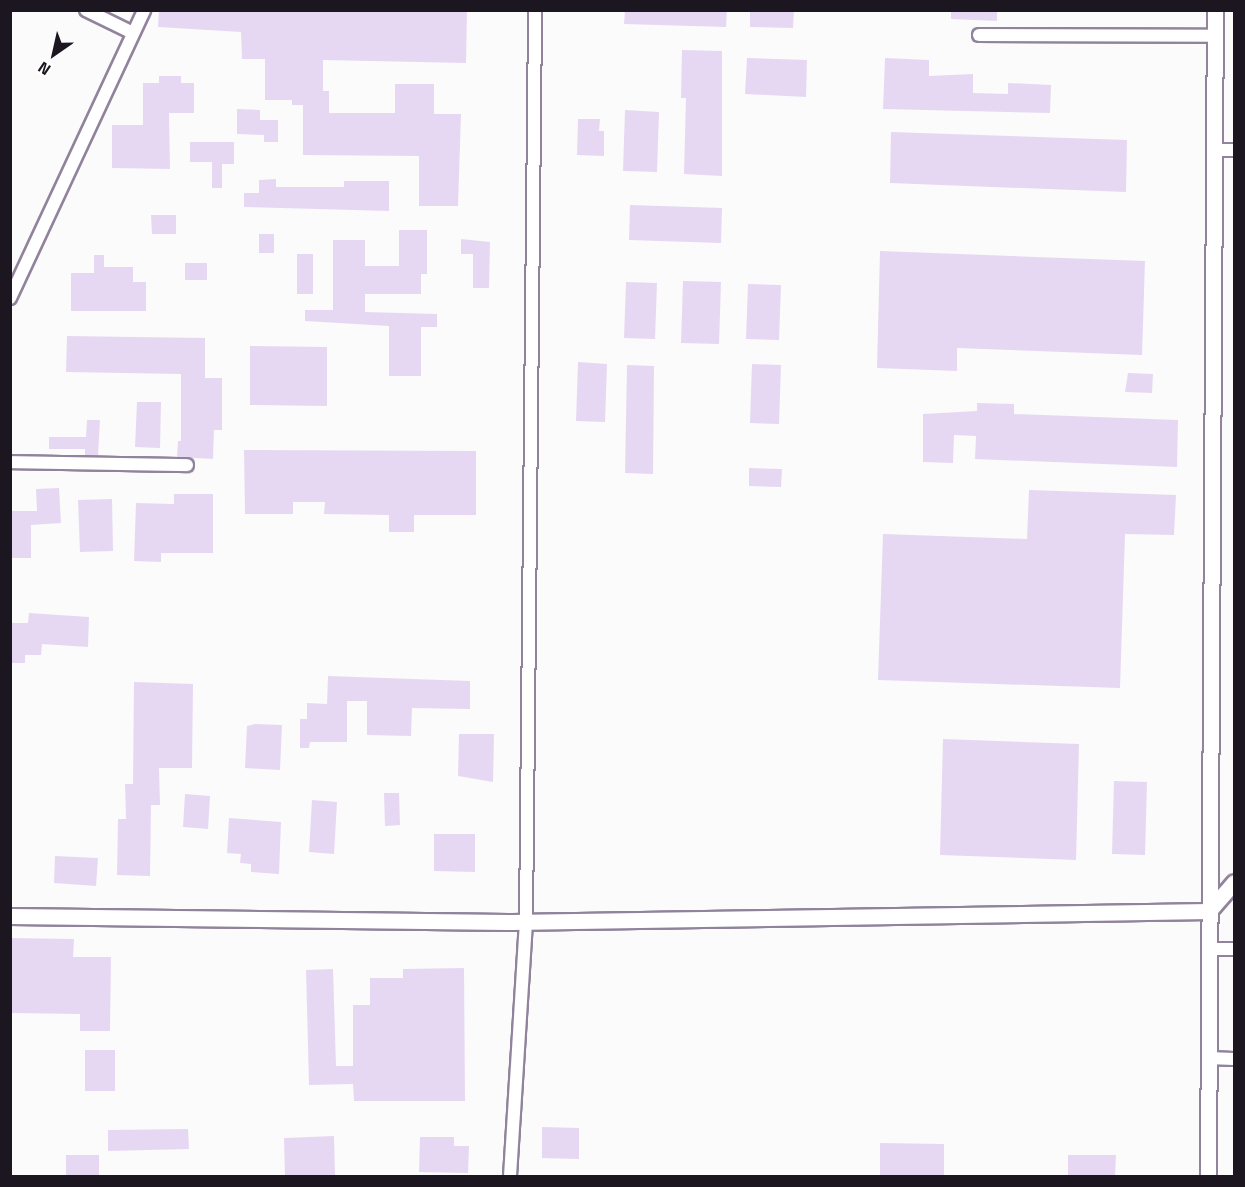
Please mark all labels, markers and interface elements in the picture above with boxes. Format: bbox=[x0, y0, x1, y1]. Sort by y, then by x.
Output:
north arrow bbox=[24, 24, 84, 84]
text: N bbox=[33, 56, 55, 82]

